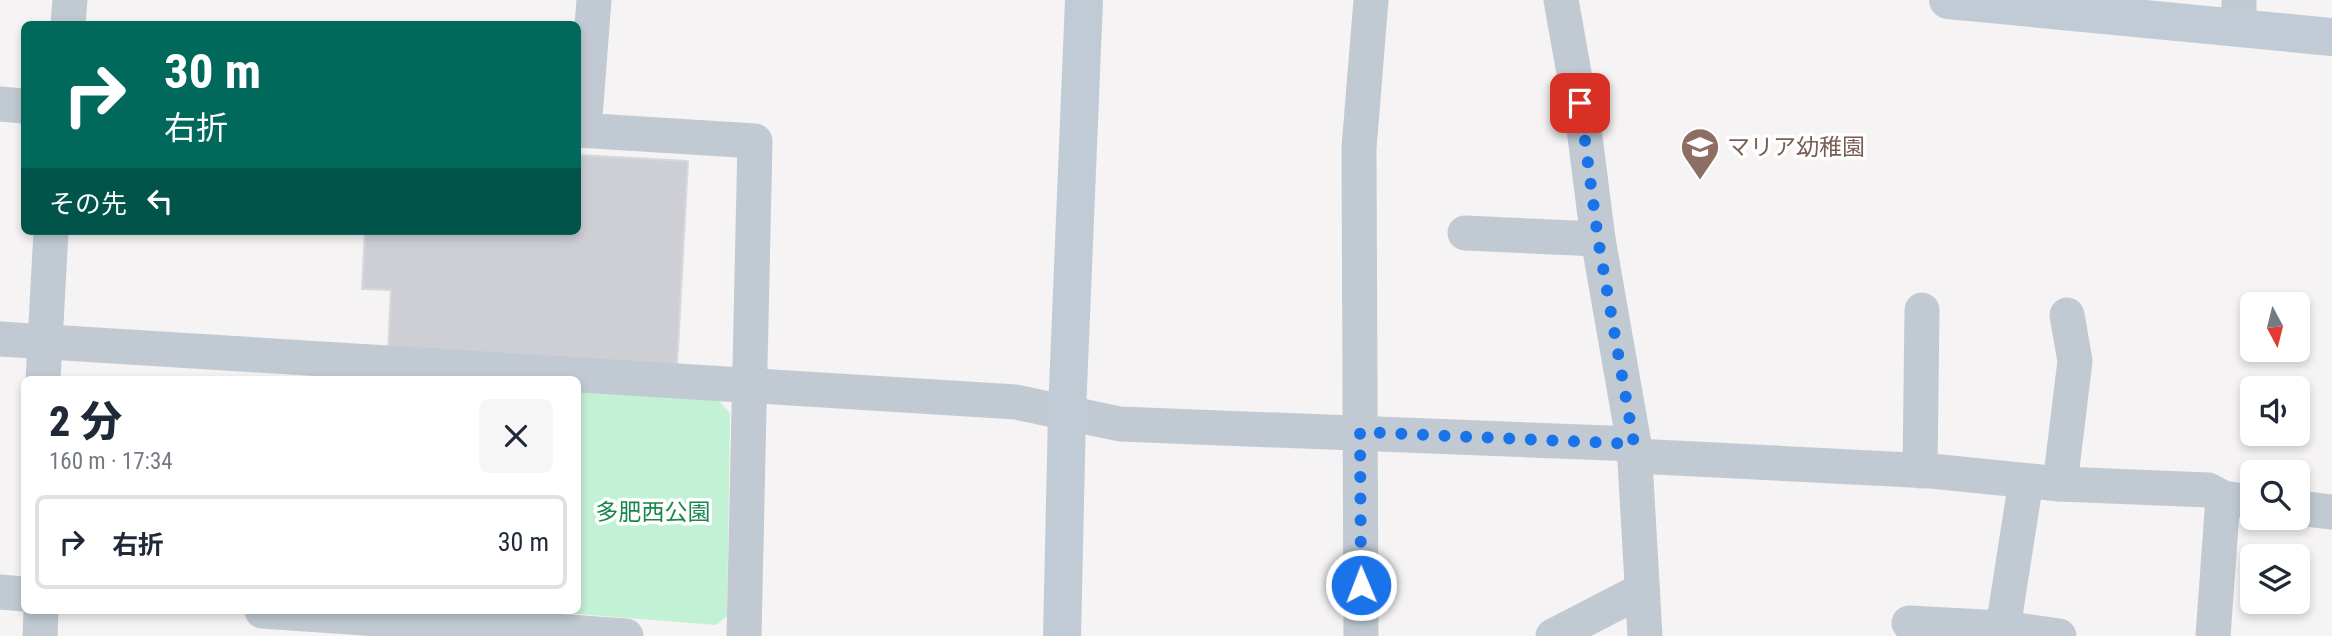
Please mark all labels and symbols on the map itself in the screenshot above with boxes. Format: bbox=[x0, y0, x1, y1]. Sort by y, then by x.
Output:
pin bbox=[1550, 73, 1610, 133]
school or university icon: マリア幼稚園 bbox=[1679, 126, 1721, 181]
place label: マリア幼稚園 bbox=[1727, 134, 1865, 161]
north arrow bbox=[2240, 292, 2310, 362]
park label: 多肥西公園 bbox=[596, 499, 711, 526]
position arrow bbox=[1324, 548, 1398, 622]

